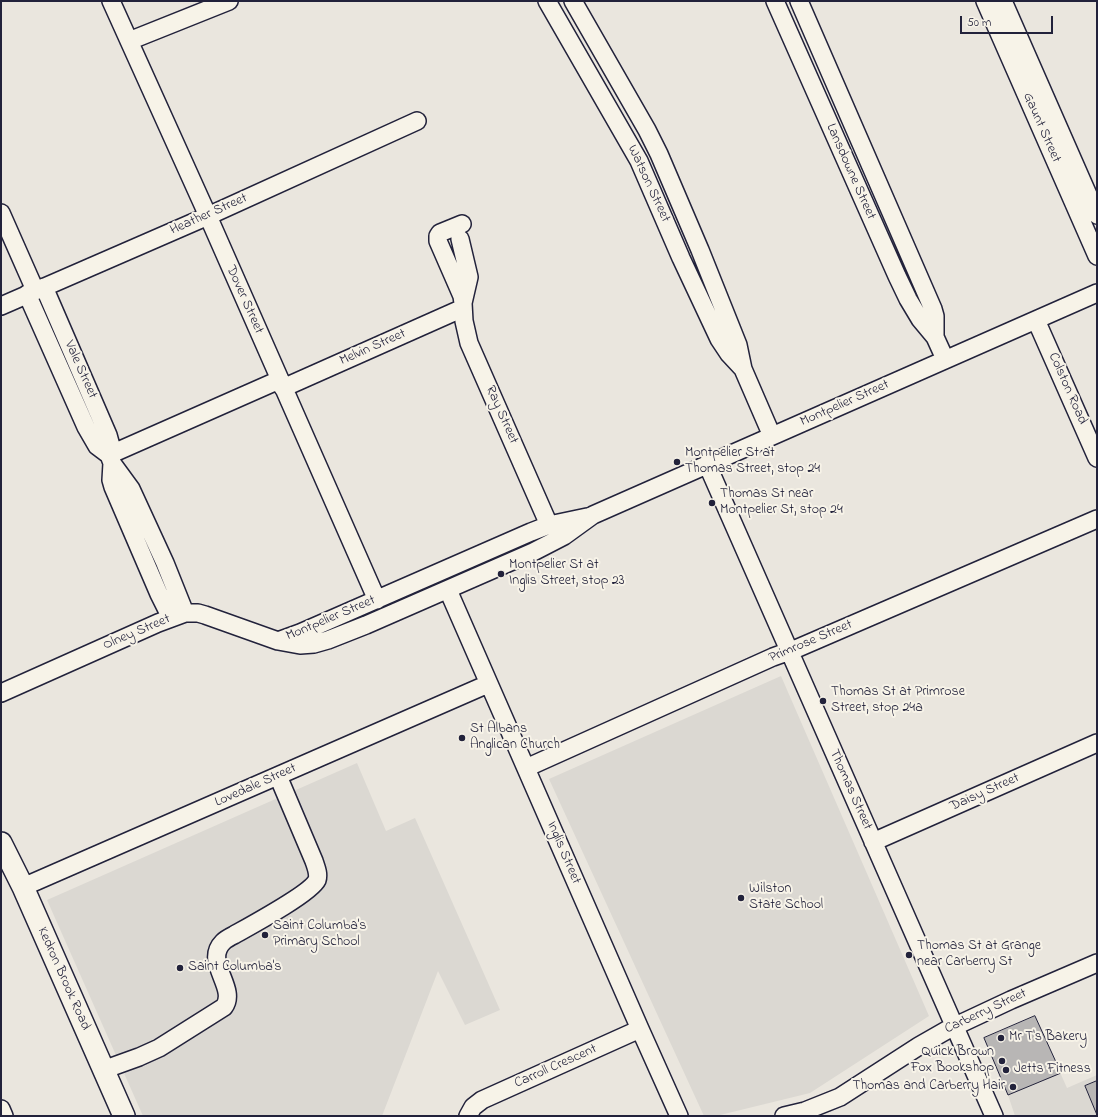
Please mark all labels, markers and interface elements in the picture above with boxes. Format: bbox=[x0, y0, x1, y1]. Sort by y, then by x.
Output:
scale bar bbox=[962, 8, 1055, 34]
text: 50 m bbox=[967, 14, 991, 32]
street label: Gaunt Street bbox=[1018, 90, 1064, 166]
street label: Lansdowne Street bbox=[821, 122, 879, 222]
street label: Watson Street bbox=[623, 143, 673, 225]
street label: Heather Street bbox=[168, 191, 250, 239]
street label: Dover Street bbox=[222, 263, 266, 337]
street label: Melvin Street bbox=[337, 326, 409, 370]
street label: Vale Street bbox=[60, 338, 100, 402]
street label: Colston Road bbox=[1044, 350, 1090, 428]
street label: Montpelier Street bbox=[798, 377, 892, 431]
street label: Ray Street bbox=[481, 383, 521, 447]
place label: Montpelier St at Thomas Street, stop 24 bbox=[685, 446, 820, 478]
marker: Montpelier St at Thomas Street, stop 24 bbox=[672, 457, 682, 467]
place label: Thomas St near Montpelier St, stop 24 bbox=[720, 487, 843, 520]
marker: Thomas St near Montpelier St, stop 24 bbox=[707, 498, 717, 508]
place label: Montpelier St at Inglis Street, stop 23 bbox=[509, 558, 625, 590]
marker: Montpelier St at Inglis Street, stop 23 bbox=[496, 569, 506, 579]
street label: Montpelier Street bbox=[284, 593, 378, 645]
street label: Olney Street bbox=[101, 611, 173, 655]
street label: Primrose Street bbox=[767, 617, 855, 667]
place label: Thomas St at Primrose Street, stop 24a bbox=[831, 685, 965, 718]
marker: Thomas St at Primrose Street, stop 24a bbox=[818, 696, 828, 706]
place label: St Albans Anglican Church bbox=[470, 722, 560, 754]
marker: St Albans Anglican Church bbox=[457, 733, 467, 743]
street label: Thomas Street bbox=[825, 747, 875, 833]
street label: Lovedale Street bbox=[213, 761, 299, 811]
street label: Daisy Street bbox=[948, 770, 1022, 816]
street label: Inglis Street bbox=[542, 819, 584, 887]
place label: Wilston State School bbox=[749, 882, 823, 914]
marker: Wilston State School bbox=[736, 893, 746, 903]
place label: Saint Columba's Primary School bbox=[273, 919, 366, 952]
street label: Kedron Brook Road bbox=[33, 925, 93, 1033]
marker: Saint Columba's Primary School bbox=[260, 930, 270, 940]
place label: Thomas St at Grange near Carberry St bbox=[917, 939, 1041, 972]
marker: Thomas St at Grange near Carberry St bbox=[904, 950, 914, 960]
place label: Saint Columba's bbox=[188, 960, 281, 976]
marker: Saint Columba's bbox=[175, 963, 185, 973]
street label: Carberry Street bbox=[942, 986, 1030, 1038]
place label: Mr T's Bakery bbox=[1009, 1030, 1087, 1046]
marker: Mr T's Bakery bbox=[996, 1033, 1006, 1043]
street label: Carroll Crescent bbox=[512, 1041, 600, 1093]
place label: Quick Brown Fox Bookshop bbox=[911, 1045, 994, 1078]
marker: Quick Brown Fox Bookshop bbox=[997, 1056, 1007, 1066]
place label: Jetts Fitness bbox=[1014, 1062, 1091, 1078]
marker: Jetts Fitness bbox=[1001, 1065, 1011, 1075]
place label: Thomas and Carberry Hair bbox=[852, 1079, 1005, 1095]
marker: Thomas and Carberry Hair bbox=[1008, 1082, 1018, 1092]

